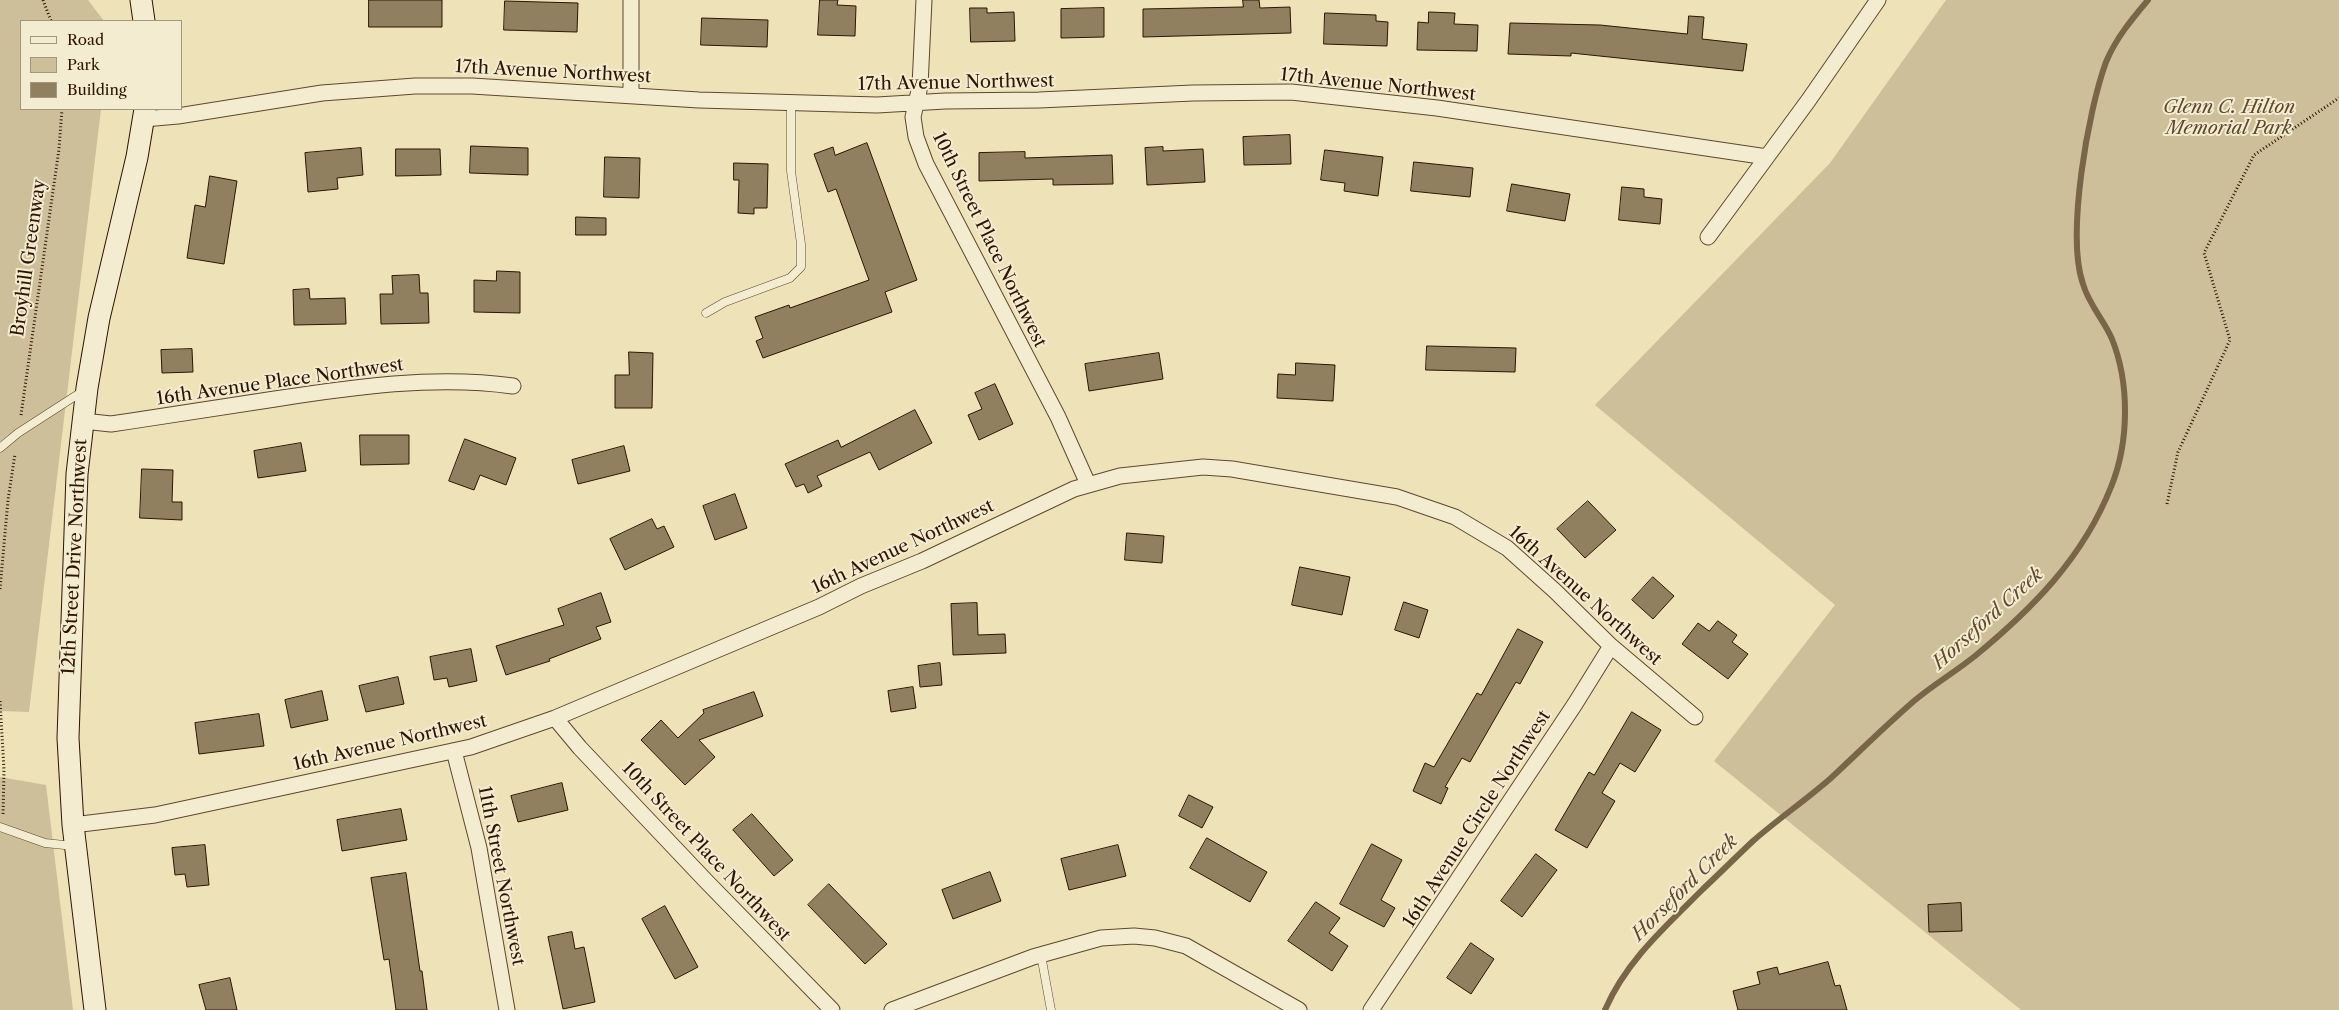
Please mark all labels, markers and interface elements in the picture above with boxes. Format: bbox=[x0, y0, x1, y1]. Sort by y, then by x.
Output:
legend bbox=[20, 20, 182, 110]
text: Road bbox=[67, 30, 104, 49]
text: Park bbox=[67, 55, 100, 74]
street label: 17th Avenue Northwest bbox=[454, 56, 652, 88]
street label: 17th Avenue Northwest bbox=[1279, 64, 1477, 106]
street label: 17th Avenue Northwest bbox=[858, 70, 1054, 96]
text: Building bbox=[67, 80, 127, 99]
park label: Glenn C. Hilton Memorial Park bbox=[2163, 97, 2295, 140]
street label: 10th Street Place Northwest bbox=[927, 129, 1051, 351]
street label: Broyhill Greenway bbox=[7, 178, 51, 338]
street label: 16th Avenue Place Northwest bbox=[155, 354, 405, 410]
street label: 12th Street Drive Northwest bbox=[58, 438, 92, 676]
street label: 16th Avenue Northwest bbox=[809, 495, 997, 599]
street label: 16th Avenue Northwest bbox=[1504, 522, 1666, 670]
water label: Horseford Creek bbox=[1928, 563, 2048, 675]
street label: 16th Avenue Circle Northwest bbox=[1399, 706, 1555, 932]
street label: 16th Avenue Northwest bbox=[291, 710, 489, 776]
street label: 10th Street Place Northwest bbox=[617, 758, 795, 946]
street label: 11th Street Northwest bbox=[473, 785, 529, 967]
water label: Horseford Creek bbox=[1627, 830, 1743, 946]

